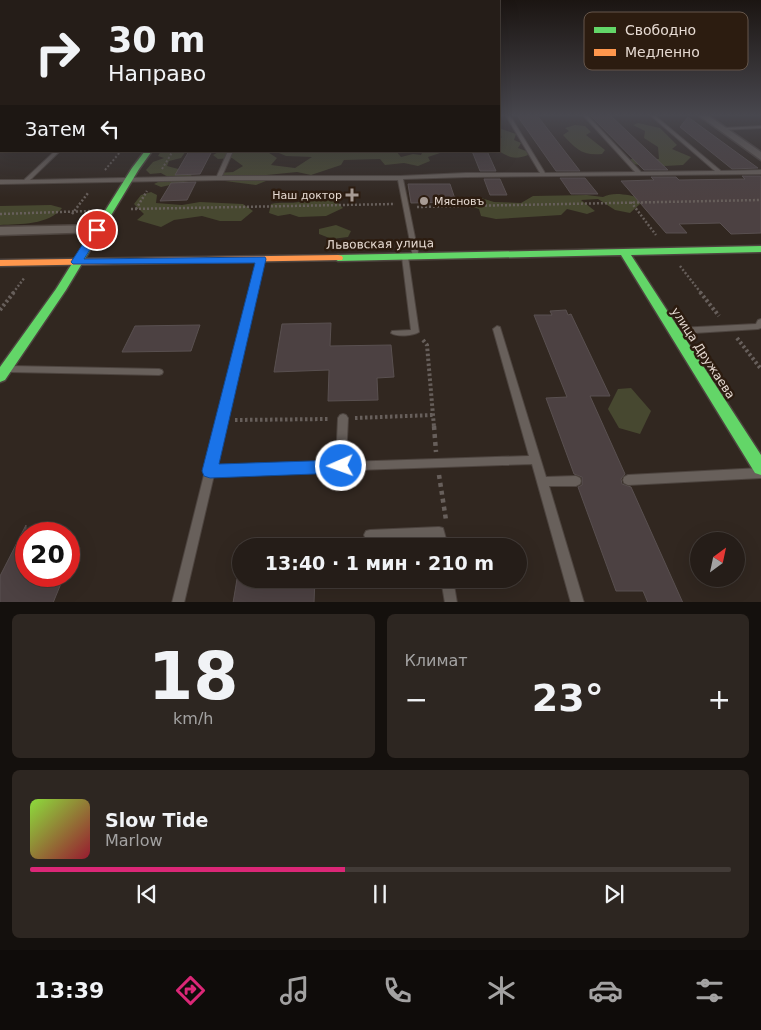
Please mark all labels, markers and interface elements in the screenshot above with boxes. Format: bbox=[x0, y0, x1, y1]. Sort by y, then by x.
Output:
legend bbox=[584, 12, 748, 70]
icon: right bbox=[25, 20, 90, 85]
text: 30 m bbox=[108, 20, 205, 60]
text: Свободно bbox=[625, 22, 696, 38]
text: Медленно bbox=[625, 44, 700, 60]
text: Направо bbox=[108, 61, 206, 86]
icon: left bbox=[96, 115, 124, 143]
text: Затем bbox=[25, 118, 86, 140]
place label: Наш доктор bbox=[272, 189, 342, 202]
marker: Наш доктор bbox=[346, 189, 358, 201]
marker: Мясновъ bbox=[418, 195, 430, 207]
place label: Мясновъ bbox=[434, 195, 485, 208]
pin bbox=[76, 209, 118, 251]
icon: arrive bbox=[83, 216, 111, 244]
street label: Львовская улица bbox=[326, 236, 434, 252]
street label: улица Дружаева bbox=[668, 305, 738, 401]
position arrow bbox=[314, 439, 366, 491]
speed limit sign: 20 bbox=[15, 522, 80, 587]
north arrow bbox=[690, 532, 745, 588]
map controls bbox=[690, 532, 745, 587]
text: 13:40 · 1 мин · 210 m bbox=[265, 552, 494, 574]
text: 18 bbox=[148, 639, 238, 714]
text: Климат bbox=[405, 651, 468, 670]
text: 23° bbox=[532, 676, 604, 720]
text: − bbox=[405, 683, 428, 716]
text: + bbox=[708, 683, 731, 716]
text: km/h bbox=[173, 709, 213, 728]
text: Slow Tide bbox=[105, 809, 208, 831]
text: Marlow bbox=[105, 831, 163, 850]
icon: previous bbox=[133, 880, 161, 908]
icon: pause bbox=[366, 880, 394, 908]
icon: next bbox=[600, 880, 628, 908]
icon: directions bbox=[173, 973, 208, 1008]
icon: music bbox=[277, 973, 312, 1008]
icon: phone bbox=[380, 973, 415, 1008]
icon: climate bbox=[484, 973, 519, 1008]
icon: car bbox=[588, 973, 623, 1008]
icon: filters bbox=[692, 973, 727, 1008]
text: 13:39 bbox=[34, 978, 104, 1003]

